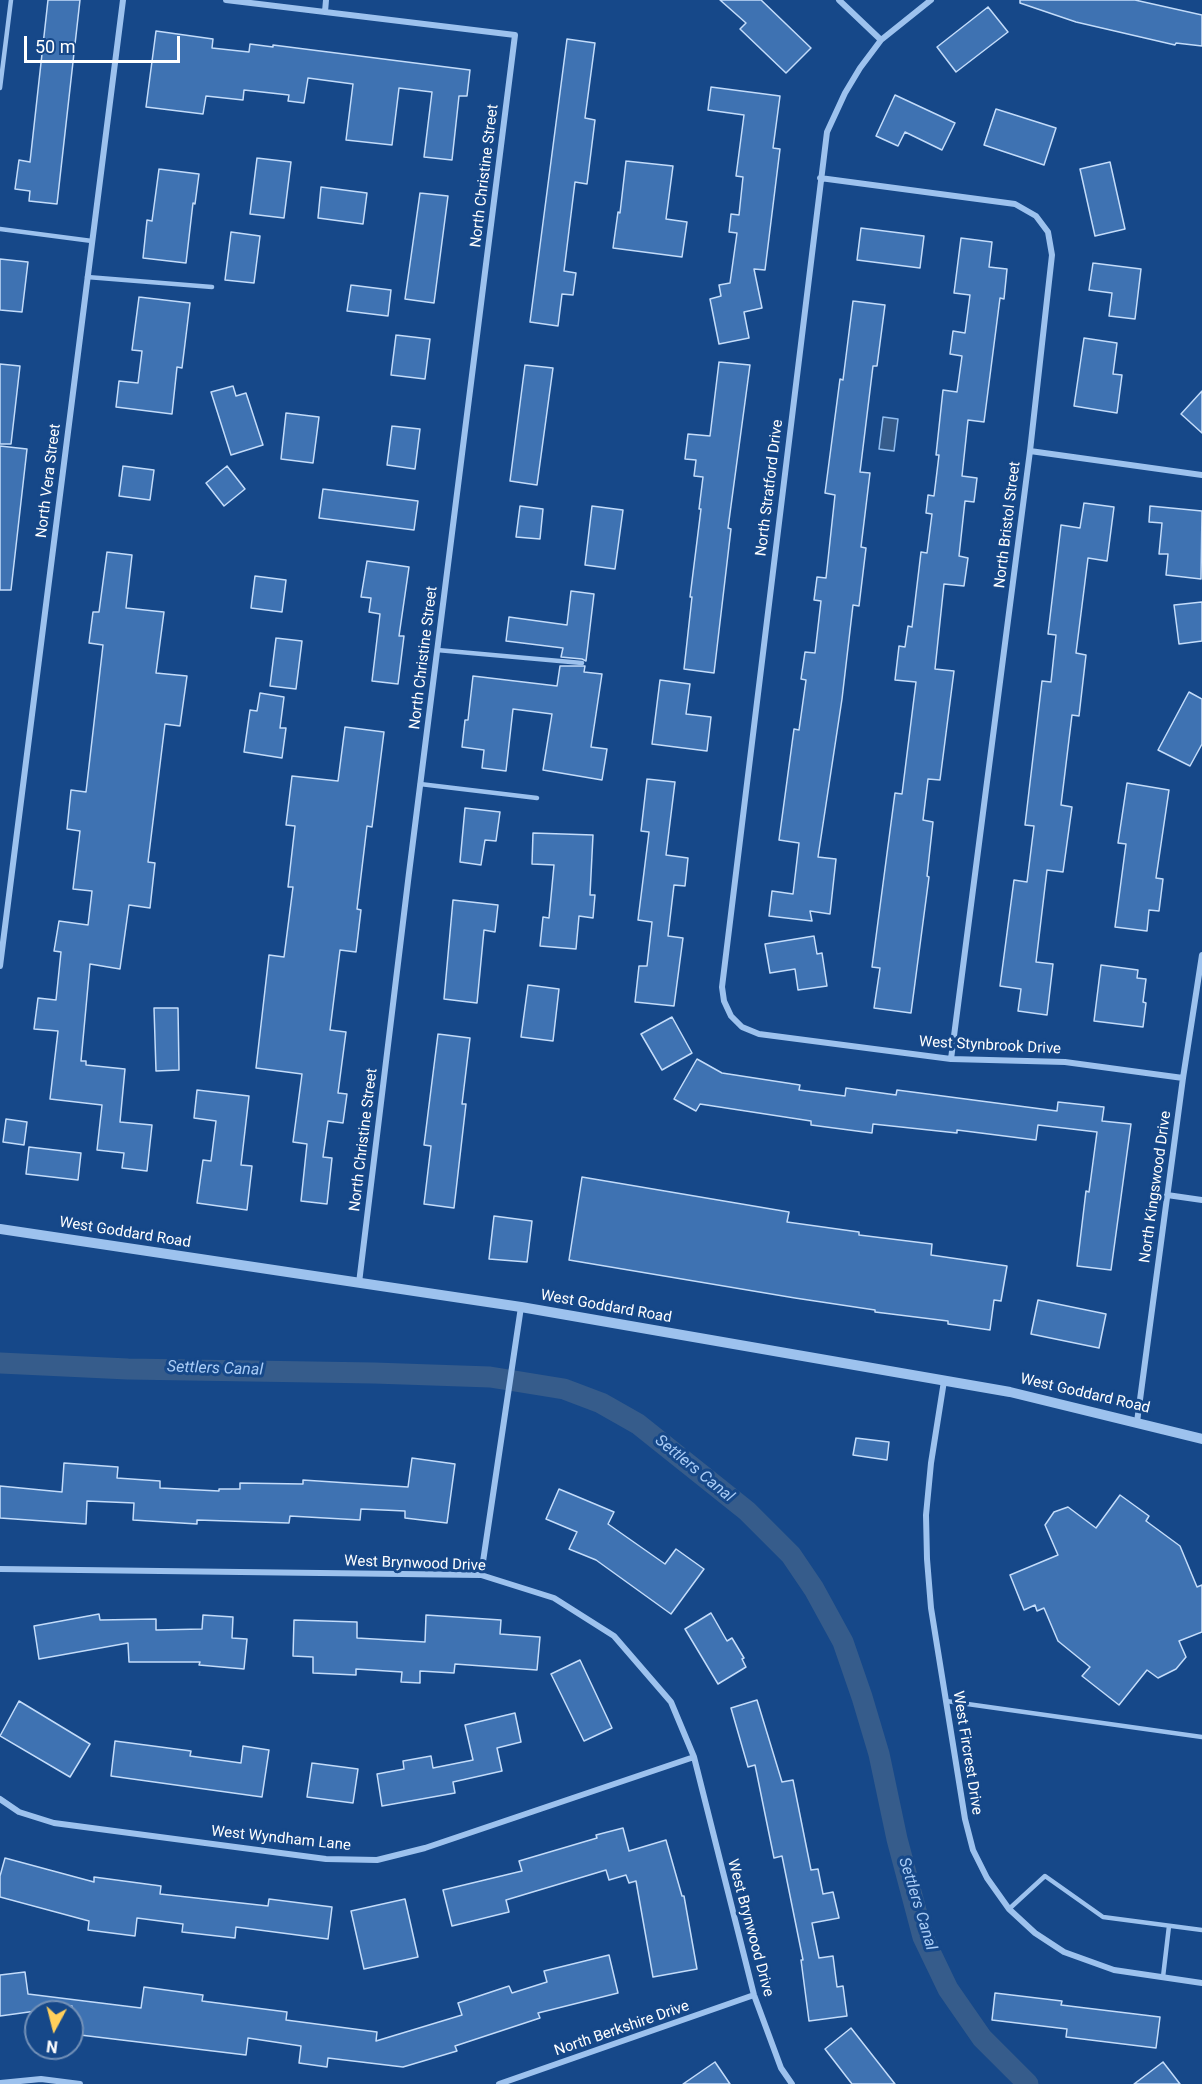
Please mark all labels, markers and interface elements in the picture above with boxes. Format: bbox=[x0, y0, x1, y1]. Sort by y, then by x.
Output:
scale bar bbox=[27, 24, 183, 62]
text: 50 m bbox=[35, 36, 75, 57]
street label: North Christine Street bbox=[467, 103, 503, 249]
street label: North Stratford Drive bbox=[753, 418, 787, 558]
street label: North Vera Street bbox=[33, 423, 65, 539]
street label: North Bristol Street bbox=[991, 461, 1025, 589]
street label: North Christine Street bbox=[406, 585, 442, 731]
street label: West Stynbrook Drive bbox=[919, 1033, 1061, 1059]
street label: North Christine Street bbox=[346, 1067, 382, 1213]
street label: North Kingswood Drive bbox=[1136, 1110, 1176, 1264]
street label: West Goddard Road bbox=[58, 1214, 192, 1252]
street label: West Goddard Road bbox=[539, 1287, 673, 1327]
water label: Settlers Canal bbox=[167, 1358, 263, 1380]
street label: West Goddard Road bbox=[1018, 1370, 1152, 1418]
water label: Settlers Canal bbox=[651, 1431, 737, 1507]
street label: West Brynwood Drive bbox=[344, 1553, 486, 1575]
street label: West Fircrest Drive bbox=[948, 1690, 986, 1816]
street label: West Wyndham Lane bbox=[210, 1823, 352, 1855]
water label: Settlers Canal bbox=[894, 1855, 940, 1953]
street label: West Brynwood Drive bbox=[723, 1857, 777, 1999]
street label: North Berkshire Drive bbox=[552, 1997, 692, 2061]
north arrow bbox=[24, 2000, 84, 2060]
text: N bbox=[45, 2036, 59, 2056]

